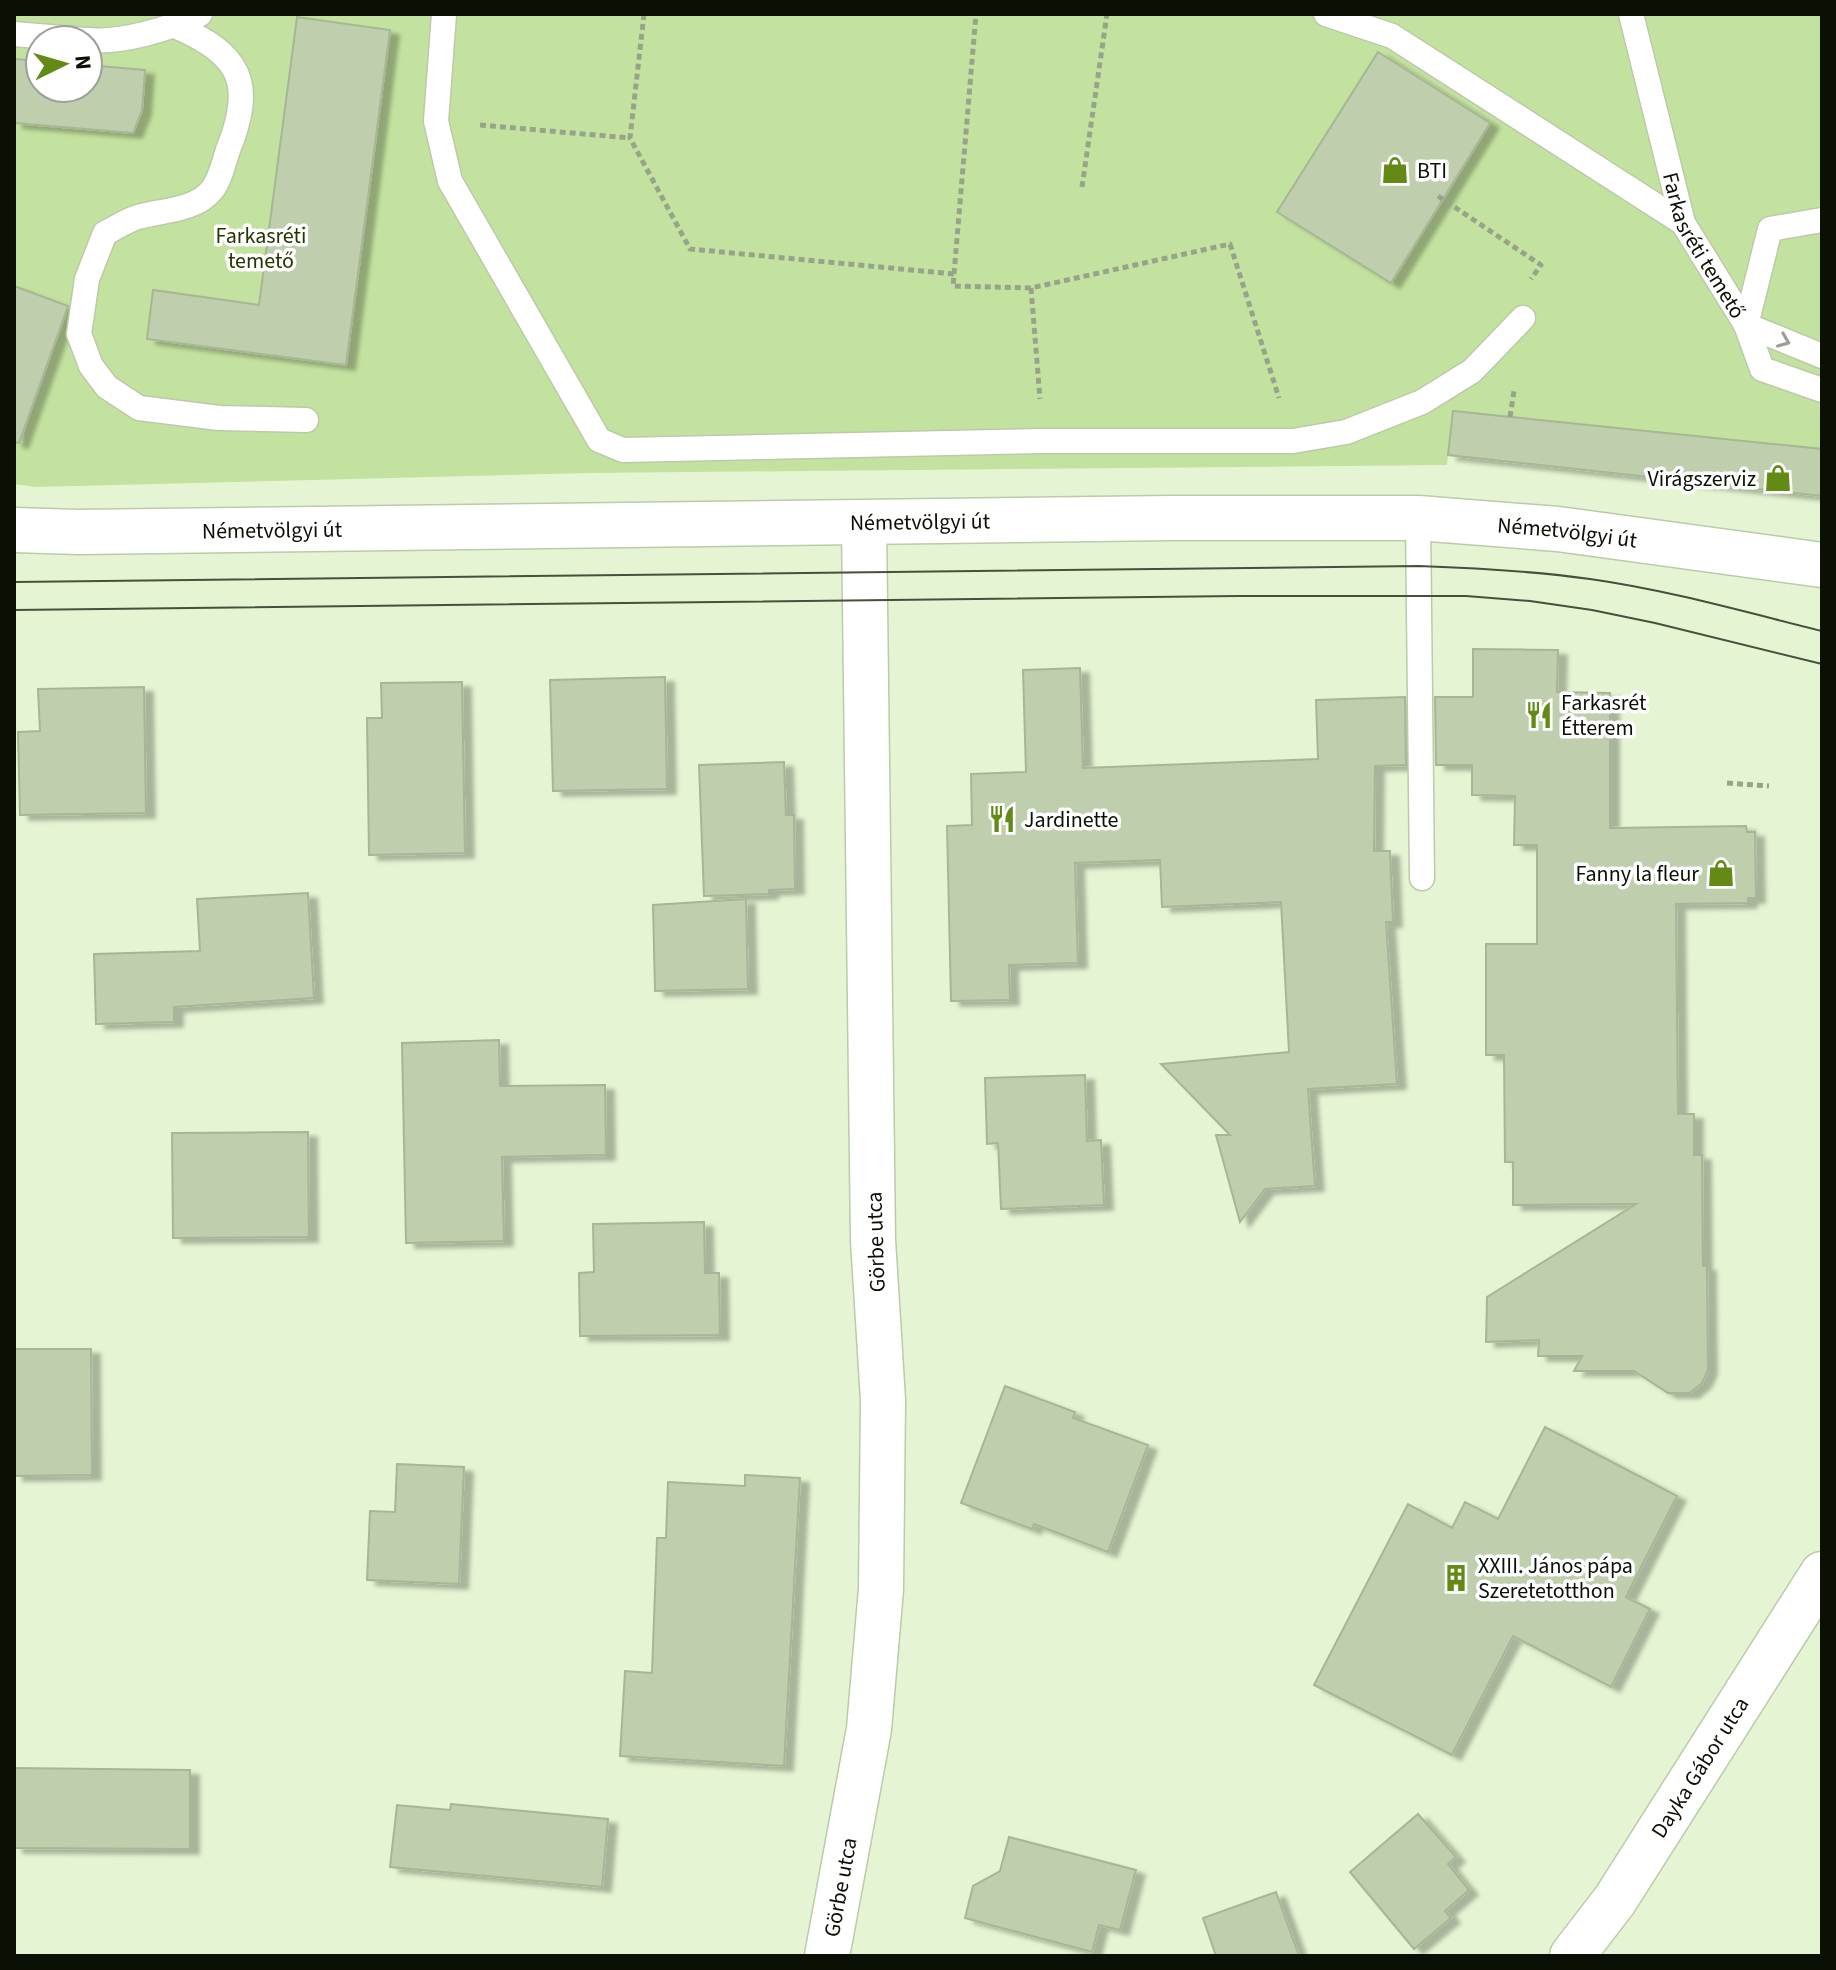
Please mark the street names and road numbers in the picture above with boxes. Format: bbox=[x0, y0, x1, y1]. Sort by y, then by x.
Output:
street label: Farkasréti temető bbox=[1654, 169, 1753, 325]
street label: Németvölgyi út bbox=[850, 505, 991, 539]
street label: Németvölgyi út bbox=[1496, 509, 1639, 557]
street label: Németvölgyi út bbox=[202, 514, 343, 547]
street label: Görbe utca bbox=[858, 1191, 894, 1293]
street label: Dayka Gábor utca bbox=[1643, 1691, 1757, 1845]
street label: Görbe utca bbox=[816, 1835, 866, 1940]

